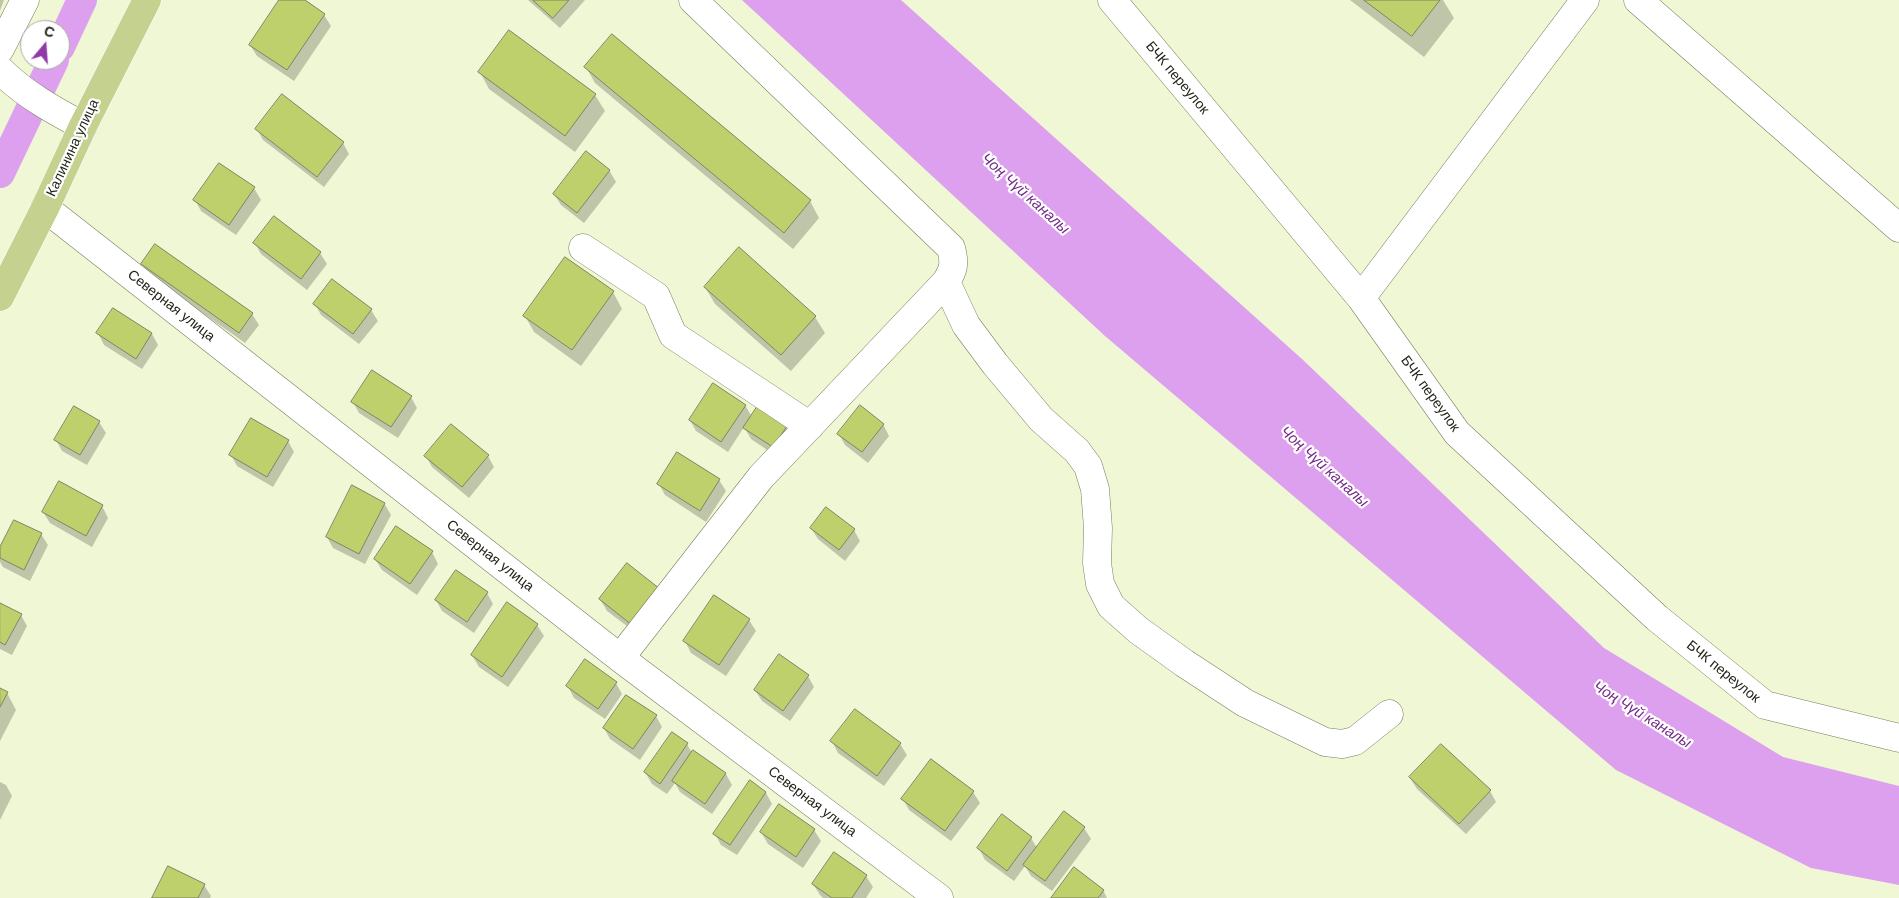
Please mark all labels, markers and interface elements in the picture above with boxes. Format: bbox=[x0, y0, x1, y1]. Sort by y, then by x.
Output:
north arrow bbox=[20, 20, 70, 70]
text: С bbox=[42, 23, 57, 41]
street label: БЧК переулок bbox=[1142, 38, 1212, 118]
street label: Калинина улица bbox=[43, 97, 103, 199]
water label: Чоң Чүй каналы bbox=[977, 150, 1073, 238]
street label: Северная улица bbox=[124, 267, 218, 345]
street label: БЧК переулок bbox=[1397, 353, 1463, 435]
water label: Чоң Чүй каналы bbox=[1276, 423, 1372, 511]
street label: Северная улица bbox=[443, 517, 537, 595]
street label: БЧК переулок bbox=[1683, 637, 1763, 707]
water label: Чоң Чүй каналы bbox=[1590, 678, 1694, 752]
street label: Северная улица bbox=[765, 763, 859, 841]

